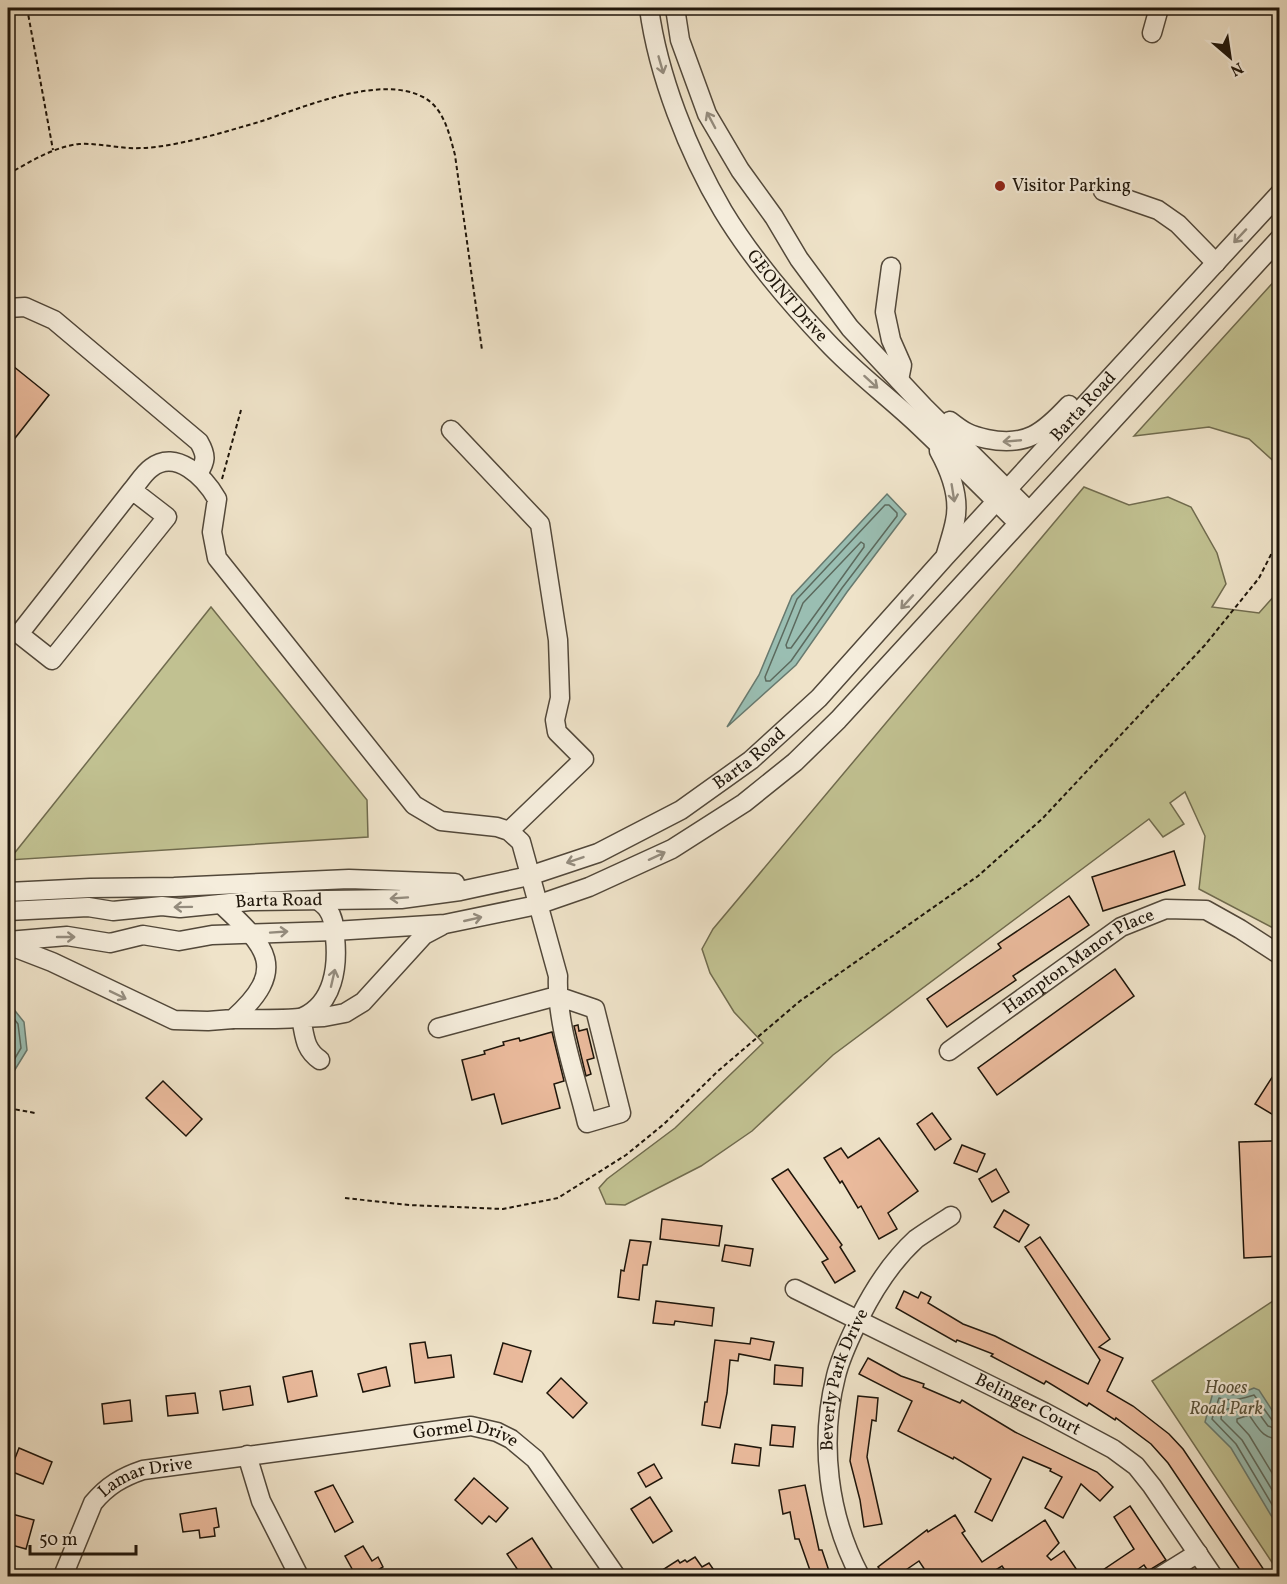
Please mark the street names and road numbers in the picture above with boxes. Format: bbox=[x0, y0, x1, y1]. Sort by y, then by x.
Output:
street label: GEOINT Drive bbox=[740, 245, 834, 348]
street label: Barta Road bbox=[1045, 366, 1122, 447]
street label: Barta Road bbox=[708, 722, 791, 796]
street label: Barta Road bbox=[234, 888, 323, 915]
street label: Hampton Manor Place bbox=[998, 902, 1158, 1021]
street label: Beverly Park Drive bbox=[815, 1304, 875, 1451]
street label: Belinger Court bbox=[971, 1367, 1085, 1442]
street label: Gormel Drive bbox=[411, 1413, 524, 1453]
street label: Lamar Drive bbox=[92, 1451, 194, 1504]

